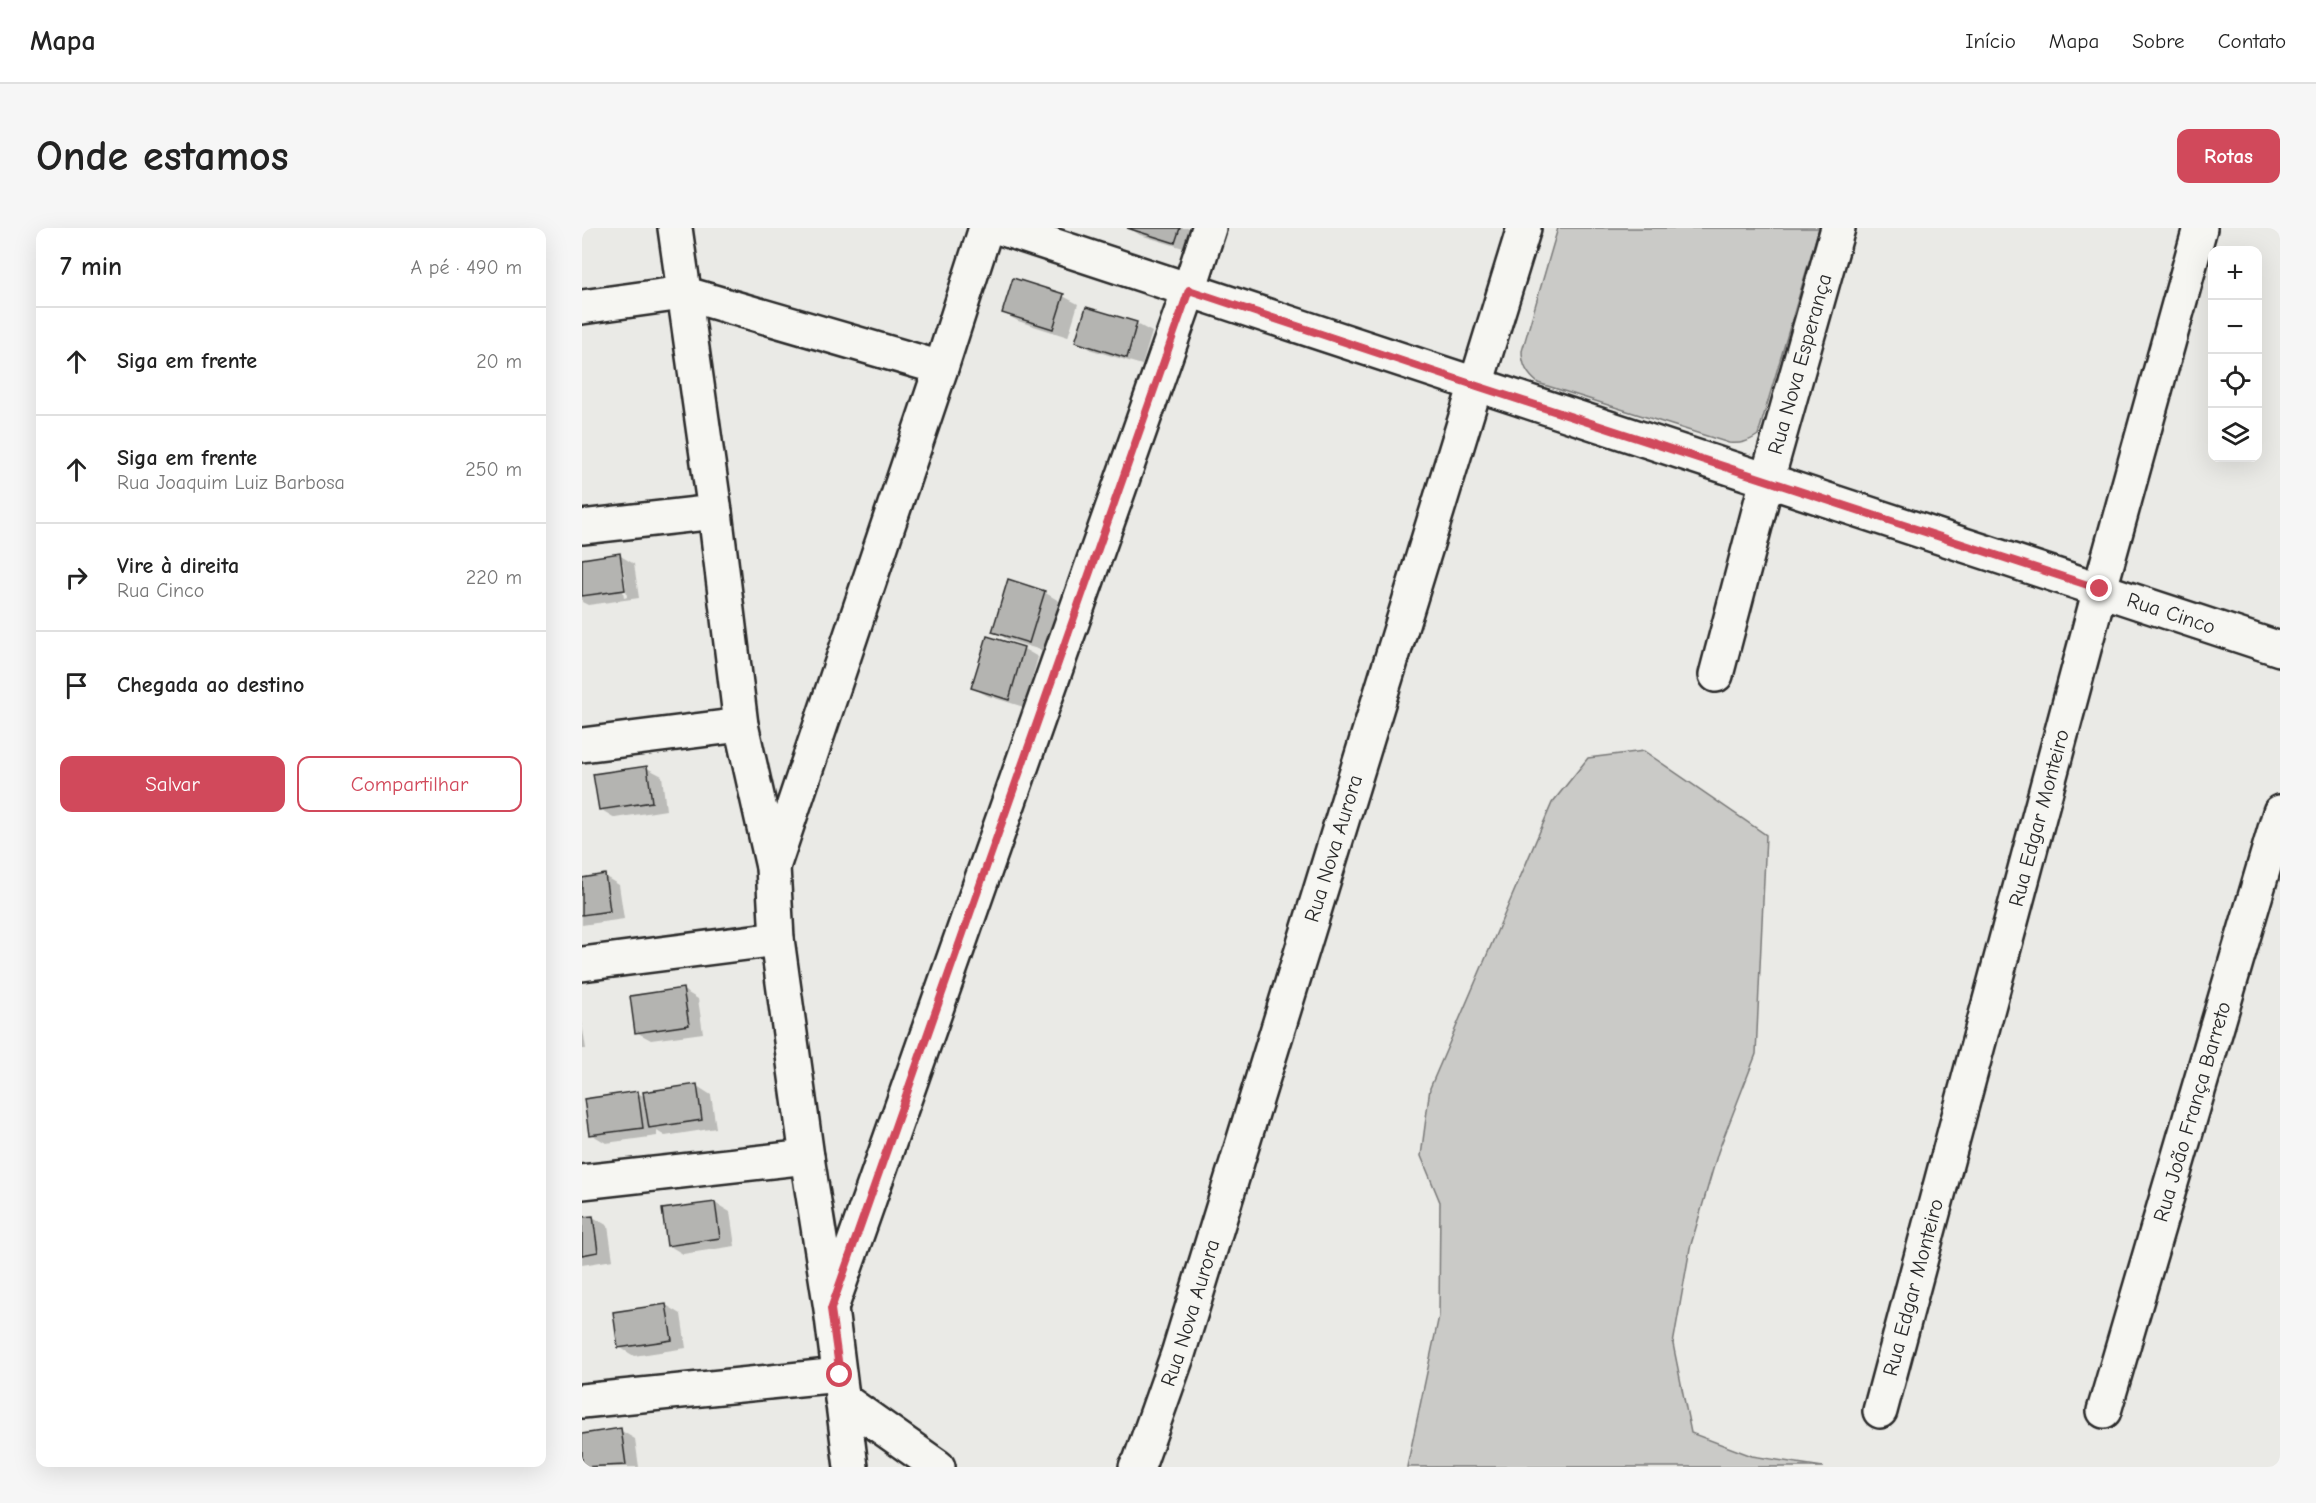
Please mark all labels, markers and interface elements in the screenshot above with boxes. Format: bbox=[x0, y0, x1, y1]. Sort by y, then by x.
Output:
text: Mapa bbox=[30, 25, 96, 57]
text: Início bbox=[1965, 29, 2016, 53]
text: Mapa bbox=[2049, 29, 2099, 53]
text: Sobre bbox=[2132, 29, 2185, 53]
text: Contato bbox=[2218, 29, 2286, 53]
button: Rotas bbox=[2177, 129, 2280, 183]
text: Onde estamos bbox=[36, 132, 289, 181]
map controls bbox=[2208, 246, 2262, 462]
button: + bbox=[2208, 246, 2262, 300]
text: 7 min bbox=[60, 252, 122, 282]
text: A pé · 490 m bbox=[410, 256, 522, 279]
street label: Rua Nova Esperança bbox=[1763, 271, 1837, 457]
button: − bbox=[2208, 300, 2262, 354]
icon: ahead bbox=[60, 345, 93, 378]
text: Siga em frente bbox=[117, 348, 257, 374]
text: 20 m bbox=[476, 350, 522, 373]
button: locate bbox=[2208, 354, 2262, 408]
button: layers bbox=[2208, 408, 2262, 462]
text: Siga em frente bbox=[117, 445, 257, 471]
icon: ahead bbox=[60, 453, 93, 486]
text: 250 m bbox=[465, 458, 522, 481]
text: Rua Joaquim Luiz Barbosa bbox=[117, 471, 345, 494]
text: Vire à direita bbox=[117, 553, 239, 579]
icon: right bbox=[60, 561, 93, 594]
text: 220 m bbox=[466, 566, 522, 589]
route end bbox=[2086, 575, 2112, 601]
text: Rua Cinco bbox=[117, 579, 204, 602]
street label: Rua Cinco bbox=[2124, 587, 2219, 639]
icon: arrive bbox=[60, 669, 93, 702]
text: Chegada ao destino bbox=[117, 672, 304, 698]
street label: Rua Edgar Monteiro bbox=[2004, 727, 2074, 909]
button: Salvar bbox=[60, 756, 285, 812]
button: Compartilhar bbox=[297, 756, 522, 812]
street label: Rua Nova Aurora bbox=[1299, 772, 1367, 925]
street label: Rua João França Barreto bbox=[2148, 999, 2236, 1225]
street label: Rua Edgar Monteiro bbox=[1878, 1196, 1948, 1379]
street label: Rua Nova Aurora bbox=[1156, 1236, 1225, 1389]
route start bbox=[826, 1361, 852, 1387]

